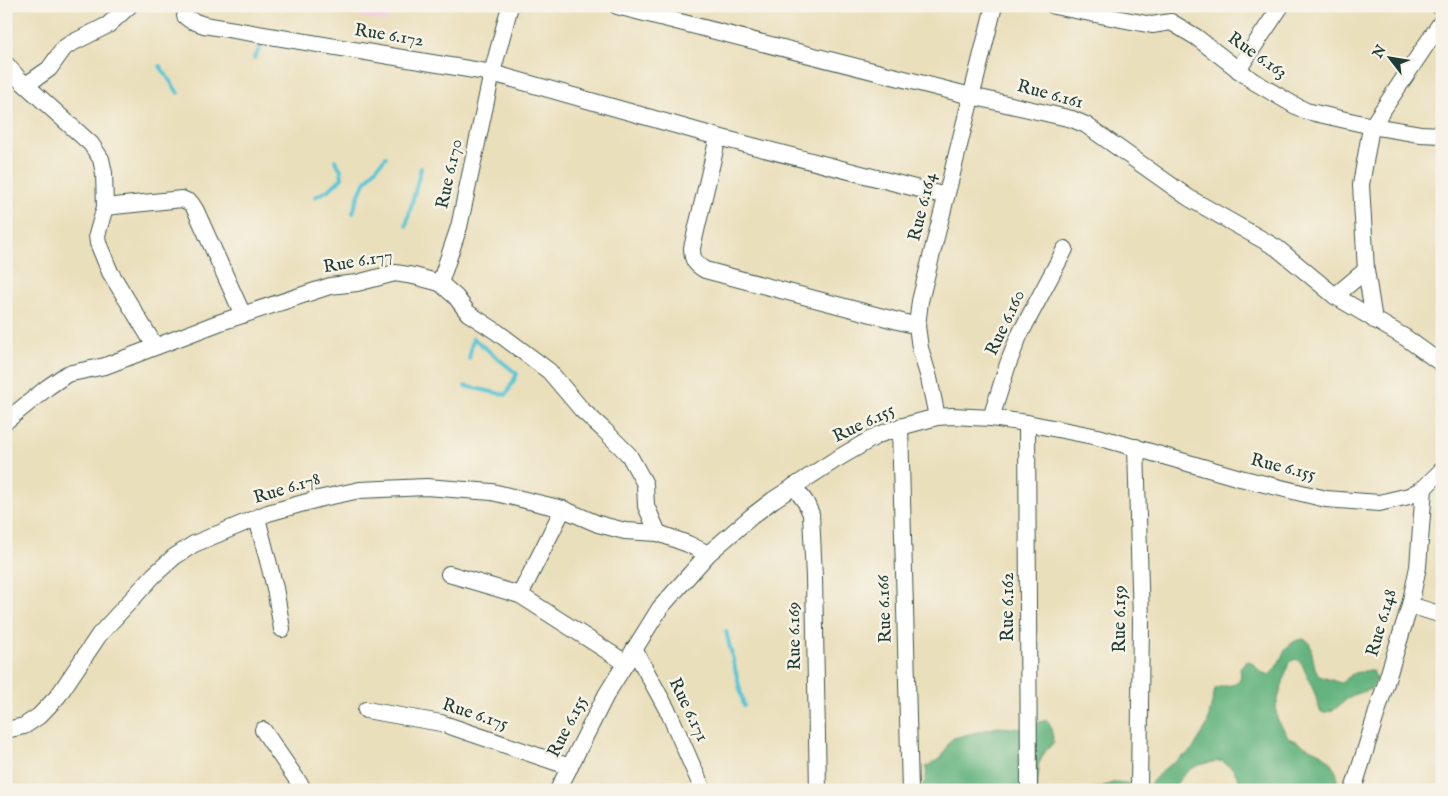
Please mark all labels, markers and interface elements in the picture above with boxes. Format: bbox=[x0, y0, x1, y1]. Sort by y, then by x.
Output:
street label: Rue 6.172 bbox=[353, 19, 425, 53]
street label: Rue 6.163 bbox=[1223, 27, 1291, 85]
north arrow bbox=[1366, 32, 1416, 82]
text: N bbox=[1368, 42, 1391, 63]
street label: Rue 6.161 bbox=[1014, 75, 1086, 115]
street label: Rue 6.170 bbox=[431, 137, 469, 211]
street label: Rue 6.164 bbox=[903, 170, 943, 244]
street label: Rue 6.177 bbox=[321, 245, 395, 279]
street label: Rue 6.160 bbox=[981, 287, 1031, 359]
street label: Rue 6.155 bbox=[829, 399, 899, 449]
street label: Rue 6.155 bbox=[1248, 449, 1318, 487]
street label: Rue 6.178 bbox=[251, 468, 323, 510]
street label: Rue 6.162 bbox=[997, 572, 1020, 642]
street label: Rue 6.166 bbox=[872, 574, 898, 644]
street label: Rue 6.159 bbox=[1109, 585, 1132, 653]
street label: Rue 6.148 bbox=[1361, 587, 1403, 659]
street label: Rue 6.169 bbox=[783, 601, 807, 671]
street label: Rue 6.171 bbox=[663, 674, 713, 746]
street label: Rue 6.155 bbox=[543, 692, 594, 762]
street label: Rue 6.175 bbox=[439, 694, 511, 737]

